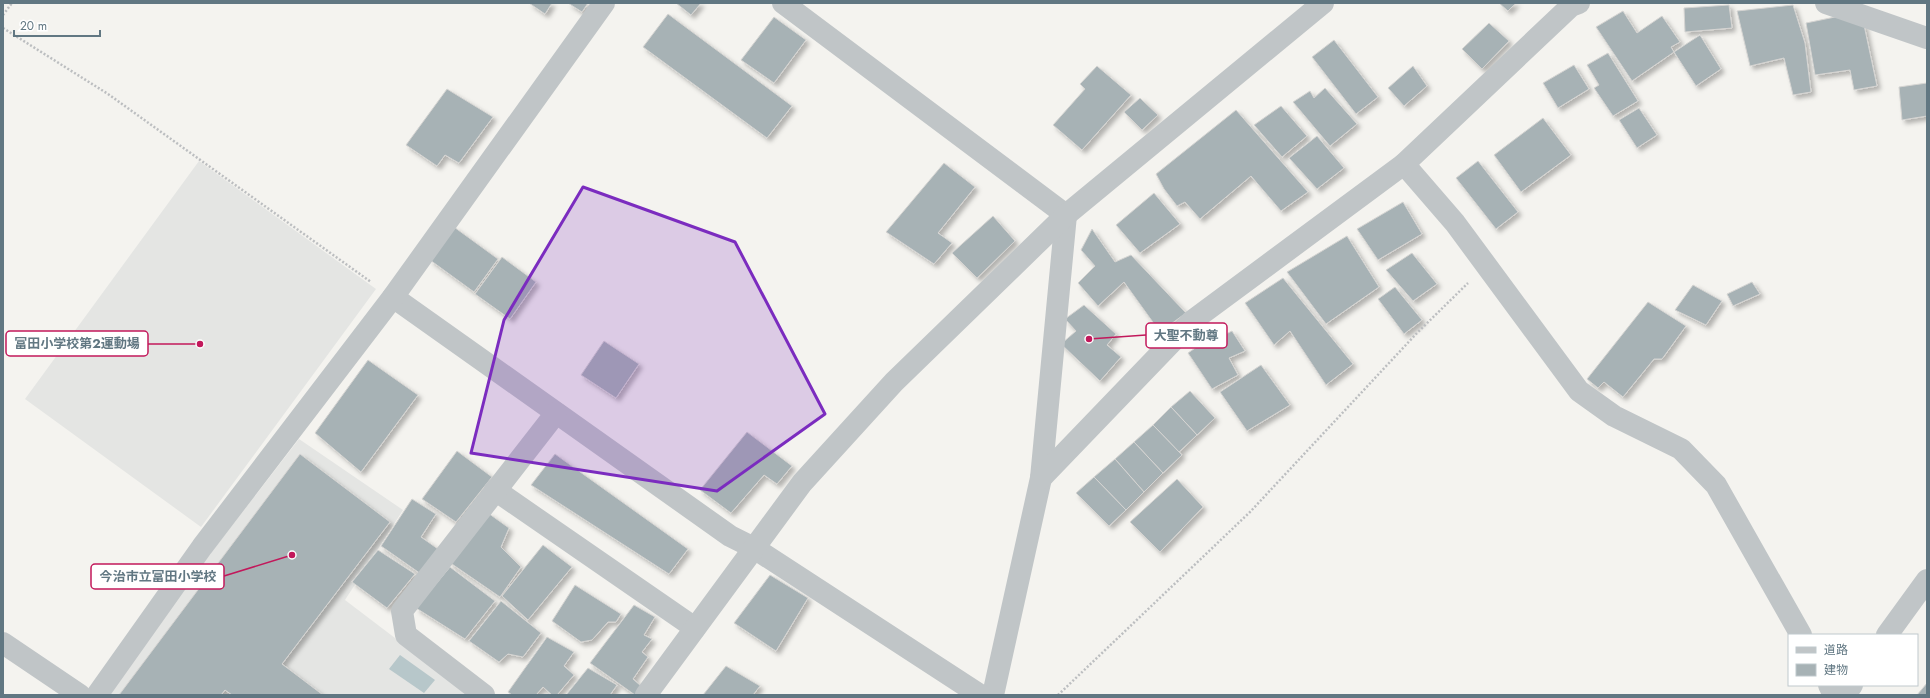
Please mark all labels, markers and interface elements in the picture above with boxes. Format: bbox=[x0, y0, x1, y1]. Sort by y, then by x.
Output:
scale bar bbox=[14, 12, 100, 38]
text: 20 m bbox=[20, 17, 47, 35]
callout: 大聖不動尊 bbox=[1146, 323, 1227, 348]
text: 大聖不動尊 bbox=[1153, 326, 1219, 345]
callout: 富田小学校第2運動場 bbox=[6, 331, 148, 356]
text: 富田小学校第2運動場 bbox=[14, 334, 140, 353]
callout: 今治市立富田小学校 bbox=[91, 564, 224, 589]
text: 今治市立富田小学校 bbox=[99, 567, 217, 586]
legend bbox=[1788, 634, 1918, 686]
text: 道路 bbox=[1824, 641, 1848, 659]
text: 建物 bbox=[1824, 661, 1848, 679]

